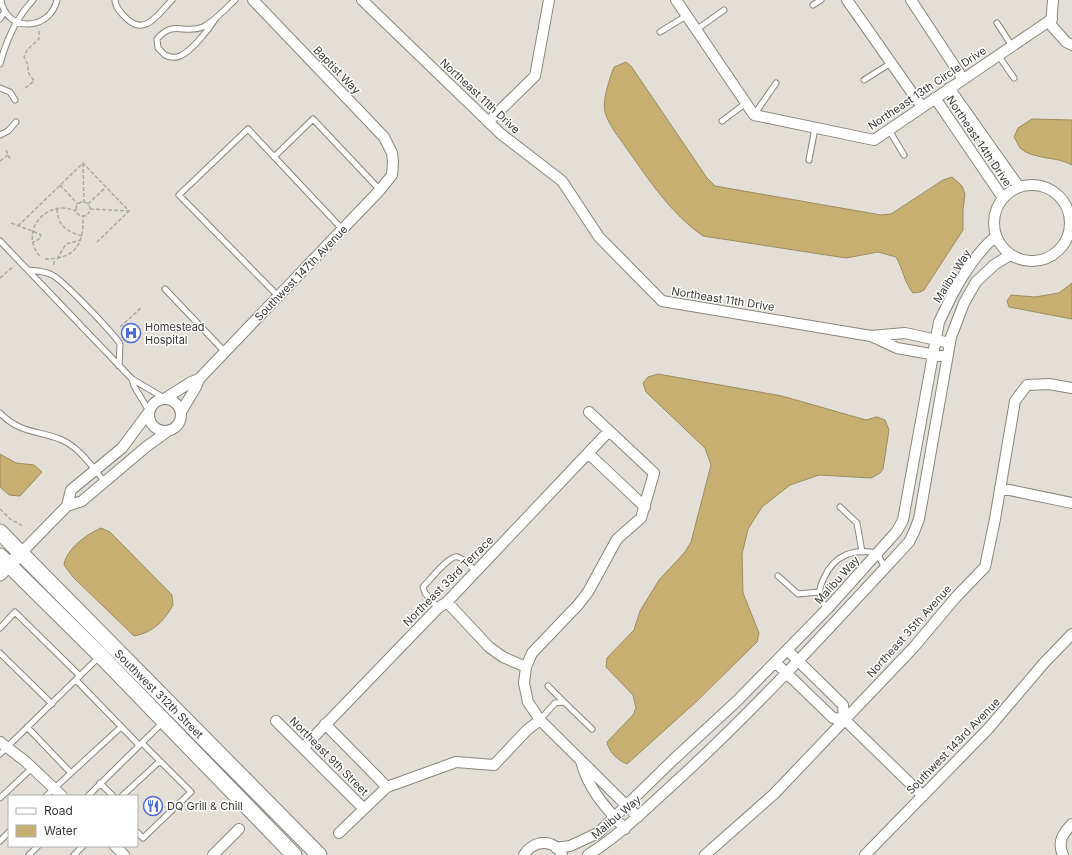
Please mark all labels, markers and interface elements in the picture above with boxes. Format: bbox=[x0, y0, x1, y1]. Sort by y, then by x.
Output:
street label: Baptist Way bbox=[311, 43, 363, 97]
street label: Northeast 13th Circle Drive bbox=[865, 43, 989, 133]
street label: Northeast 11th Drive bbox=[437, 55, 523, 137]
street label: Northeast 14th Drive bbox=[943, 93, 1015, 189]
street label: Southwest 147th Avenue bbox=[252, 222, 350, 324]
street label: Malibu Way bbox=[930, 247, 974, 305]
street label: Northeast 11th Drive bbox=[670, 284, 776, 314]
place label: Homestead Hospital bbox=[145, 320, 205, 347]
hospital icon: Homestead Hospital bbox=[120, 322, 142, 344]
street label: Northeast 33rd Terrace bbox=[400, 533, 496, 629]
street label: Malibu Way bbox=[812, 553, 862, 607]
street label: Northeast 35th Avenue bbox=[864, 582, 954, 680]
street label: Southwest 312th Street bbox=[112, 647, 207, 742]
street label: Southwest 143rd Avenue bbox=[903, 695, 1003, 797]
street label: Northeast 9th Street bbox=[287, 714, 372, 799]
street label: Malibu Way bbox=[588, 792, 644, 842]
legend bbox=[8, 795, 138, 847]
restaurant icon: DQ Grill & Chill bbox=[142, 795, 164, 817]
place label: DQ Grill & Chill bbox=[167, 799, 243, 813]
text: Road bbox=[44, 803, 73, 818]
text: Water bbox=[44, 823, 78, 838]

